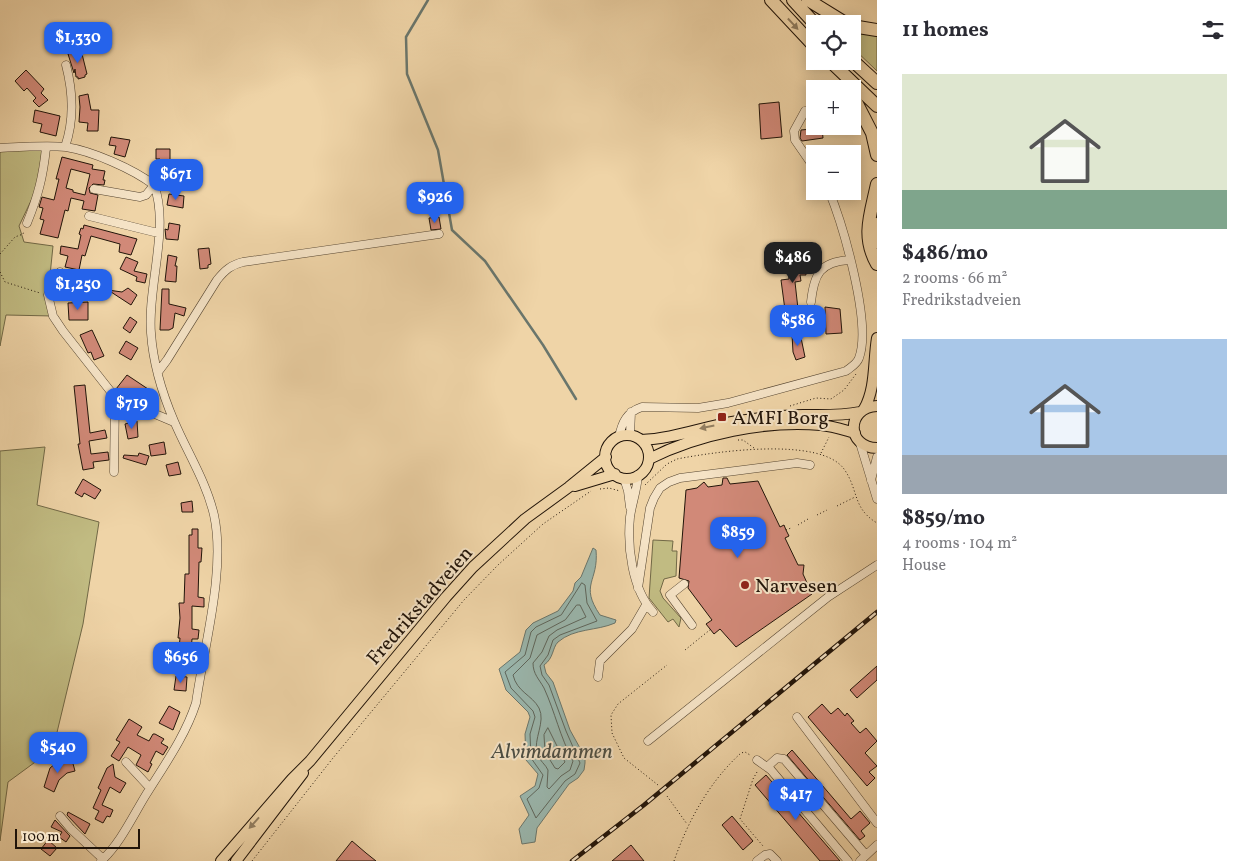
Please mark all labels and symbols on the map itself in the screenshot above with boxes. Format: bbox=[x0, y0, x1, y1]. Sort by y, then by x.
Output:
one-way arrow bbox=[787, 17, 799, 29]
pin: $1,330 bbox=[37, 22, 119, 64]
pin: $671 bbox=[146, 158, 206, 201]
pin: $926 bbox=[405, 182, 465, 224]
pin: $486 bbox=[763, 242, 823, 284]
pin: $1,250 bbox=[37, 268, 119, 311]
pin: $586 bbox=[768, 304, 828, 347]
pin: $719 bbox=[102, 388, 162, 430]
place label: AMFI Borg bbox=[732, 405, 829, 433]
marker: AMFI Borg bbox=[716, 411, 728, 423]
one-way arrow bbox=[700, 423, 715, 431]
pin: $859 bbox=[708, 516, 768, 559]
street label: Fredrikstadveien bbox=[361, 541, 480, 672]
place label: Narvesen bbox=[755, 573, 838, 601]
marker: Narvesen bbox=[739, 579, 751, 591]
pin: $656 bbox=[151, 642, 211, 684]
pin: $540 bbox=[28, 732, 88, 774]
water label: Alvimdammen bbox=[490, 738, 613, 767]
pin: $417 bbox=[766, 778, 826, 821]
one-way arrow bbox=[248, 816, 260, 828]
scale bar bbox=[15, 826, 140, 849]

